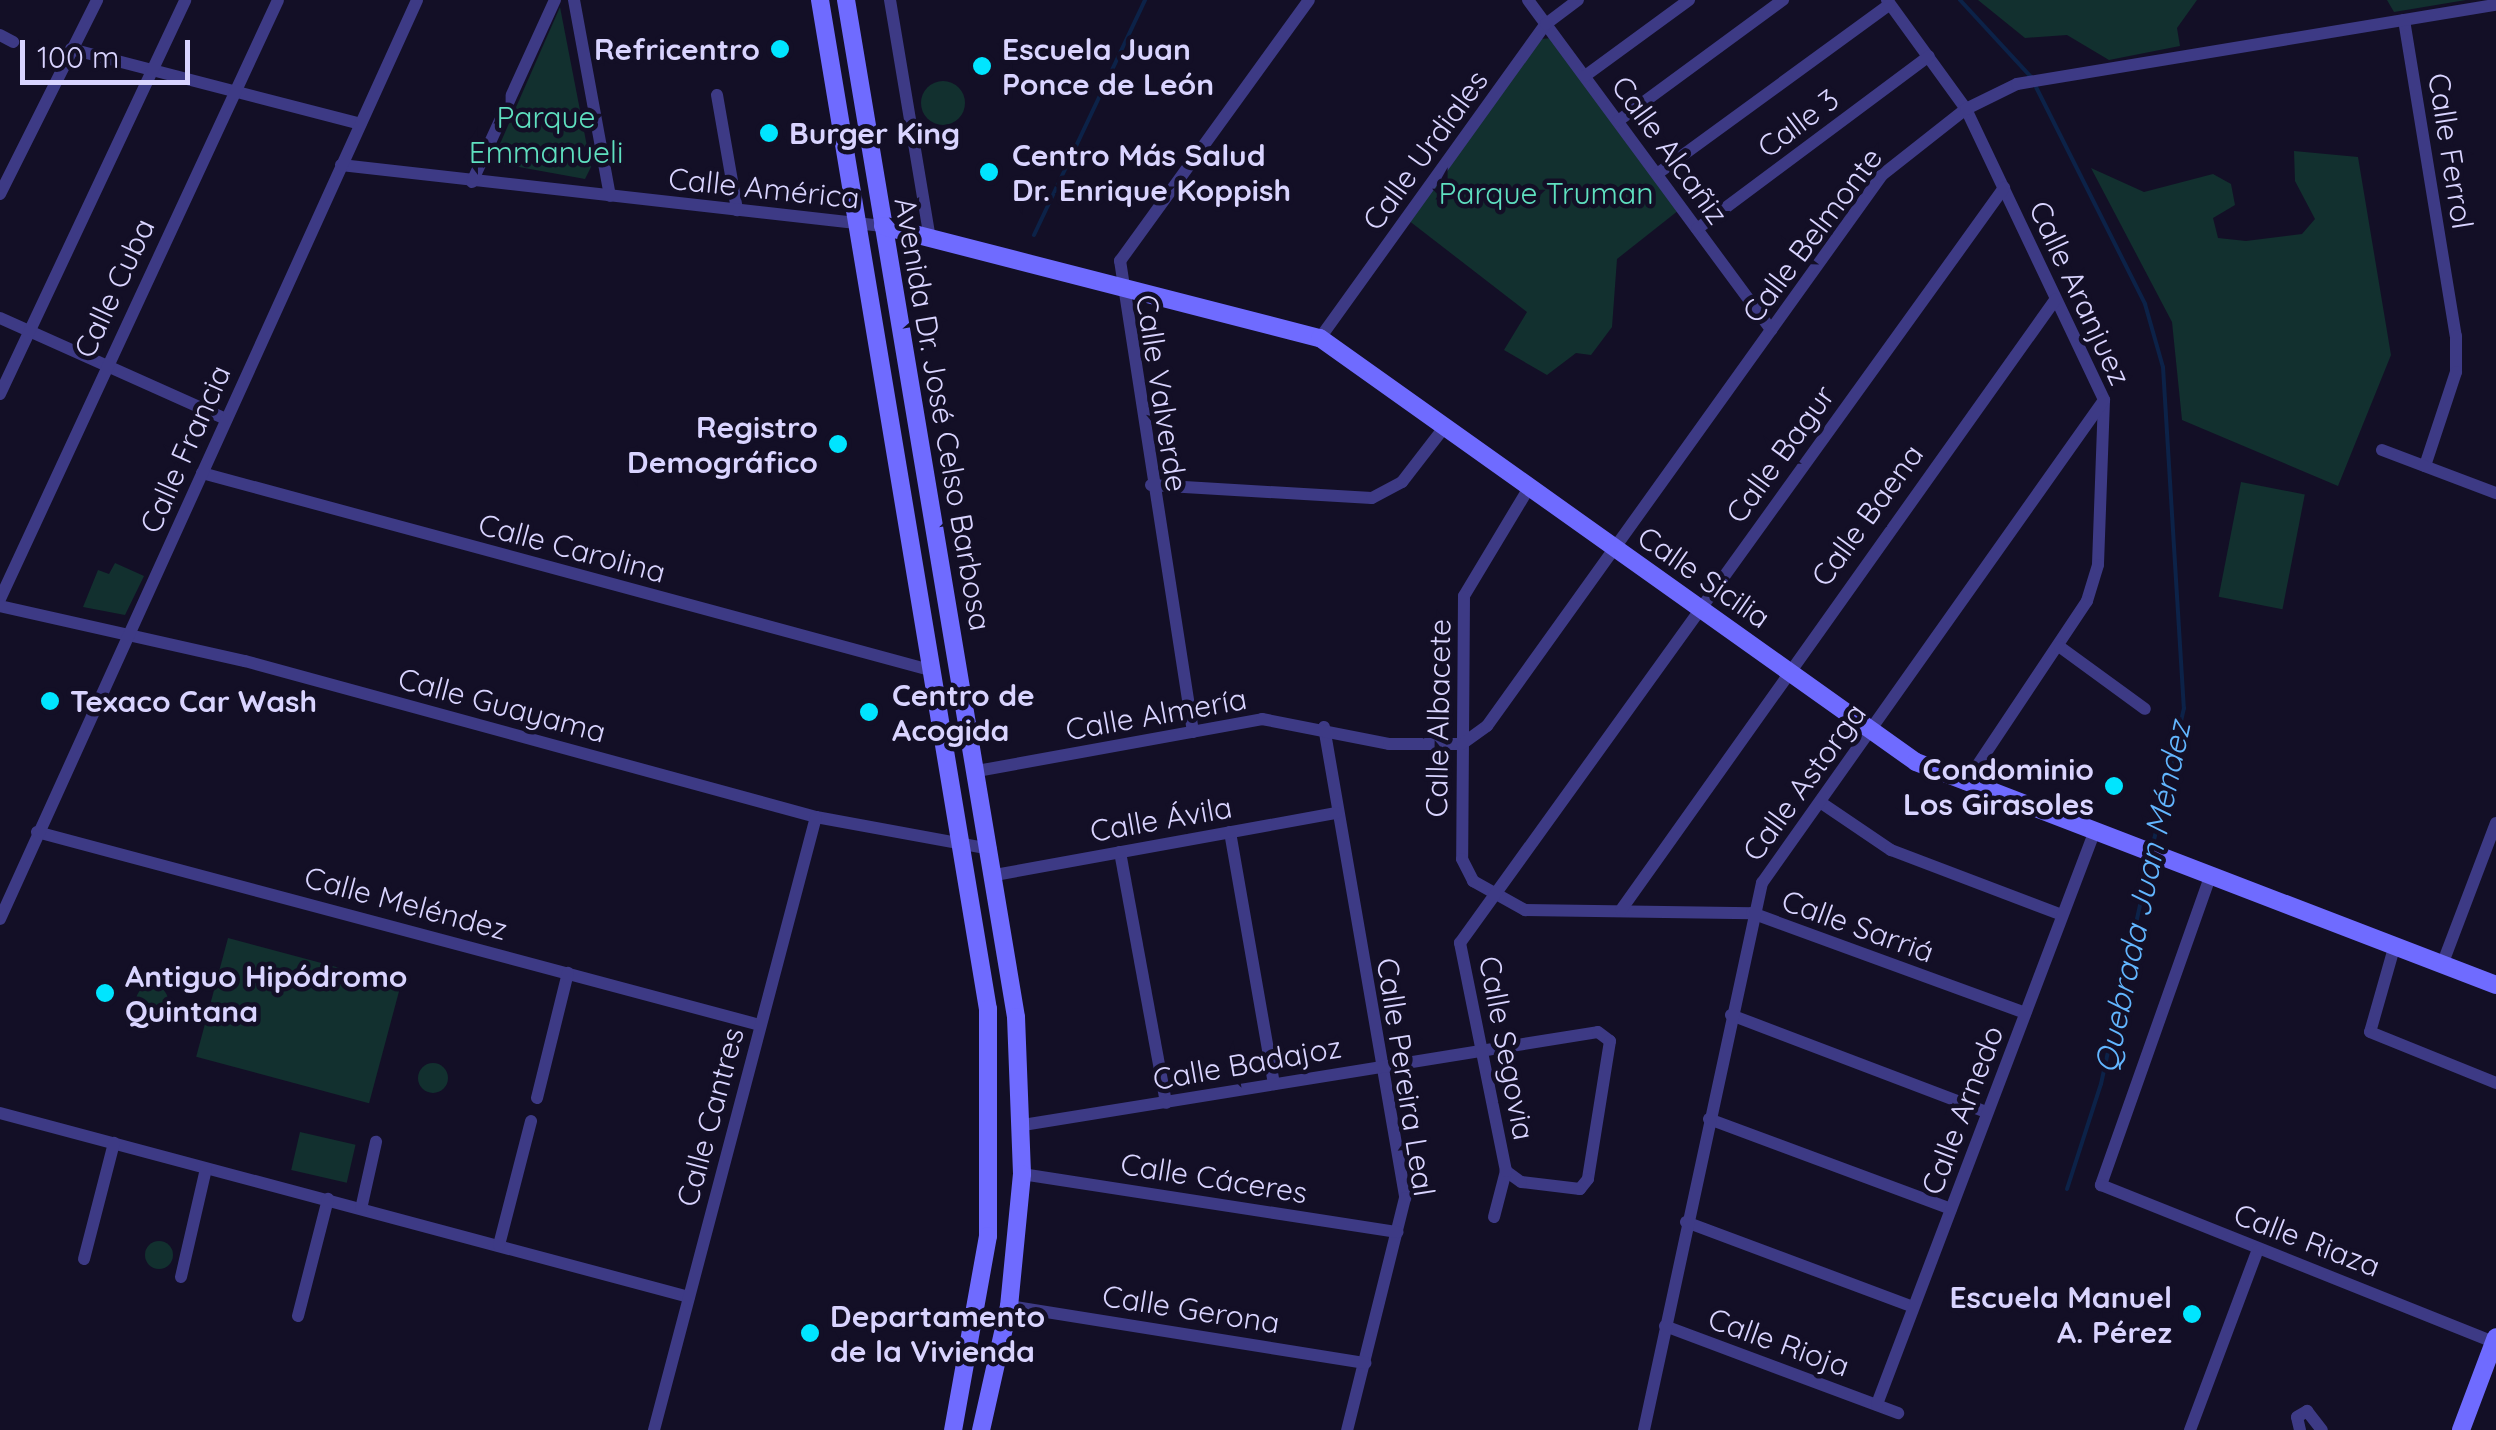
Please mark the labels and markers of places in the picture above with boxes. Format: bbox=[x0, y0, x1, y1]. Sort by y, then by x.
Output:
place label: Refricentro bbox=[594, 31, 760, 67]
place label: Escuela Juan Ponce de León bbox=[1002, 31, 1214, 102]
marker: Refricentro bbox=[769, 38, 791, 60]
marker: Escuela Juan Ponce de León bbox=[971, 55, 993, 77]
place label: Burger King bbox=[789, 115, 960, 151]
marker: Burger King bbox=[758, 122, 780, 144]
place label: Centro Más Salud Dr. Enrique Koppish bbox=[1012, 137, 1291, 208]
marker: Centro Más Salud Dr. Enrique Koppish bbox=[976, 159, 1002, 185]
place label: Registro Demográfico bbox=[627, 409, 818, 480]
marker: Registro Demográfico bbox=[827, 433, 849, 455]
place label: Centro de Acogida bbox=[892, 677, 1035, 748]
place label: Texaco Car Wash bbox=[70, 683, 317, 719]
marker: Texaco Car Wash bbox=[39, 690, 61, 712]
marker: Centro de Acogida bbox=[856, 699, 882, 725]
place label: Condominio Los Girasoles bbox=[1903, 751, 2094, 822]
marker: Condominio Los Girasoles bbox=[2103, 775, 2125, 797]
place label: Antiguo Hipódromo Quintana bbox=[125, 958, 408, 1028]
marker: Antiguo Hipódromo Quintana bbox=[94, 982, 116, 1004]
place label: Escuela Manuel A. Pérez bbox=[1949, 1279, 2172, 1350]
place label: Departamento de la Vivienda bbox=[830, 1298, 1045, 1368]
marker: Escuela Manuel A. Pérez bbox=[2181, 1303, 2203, 1325]
marker: Departamento de la Vivienda bbox=[799, 1322, 821, 1344]

